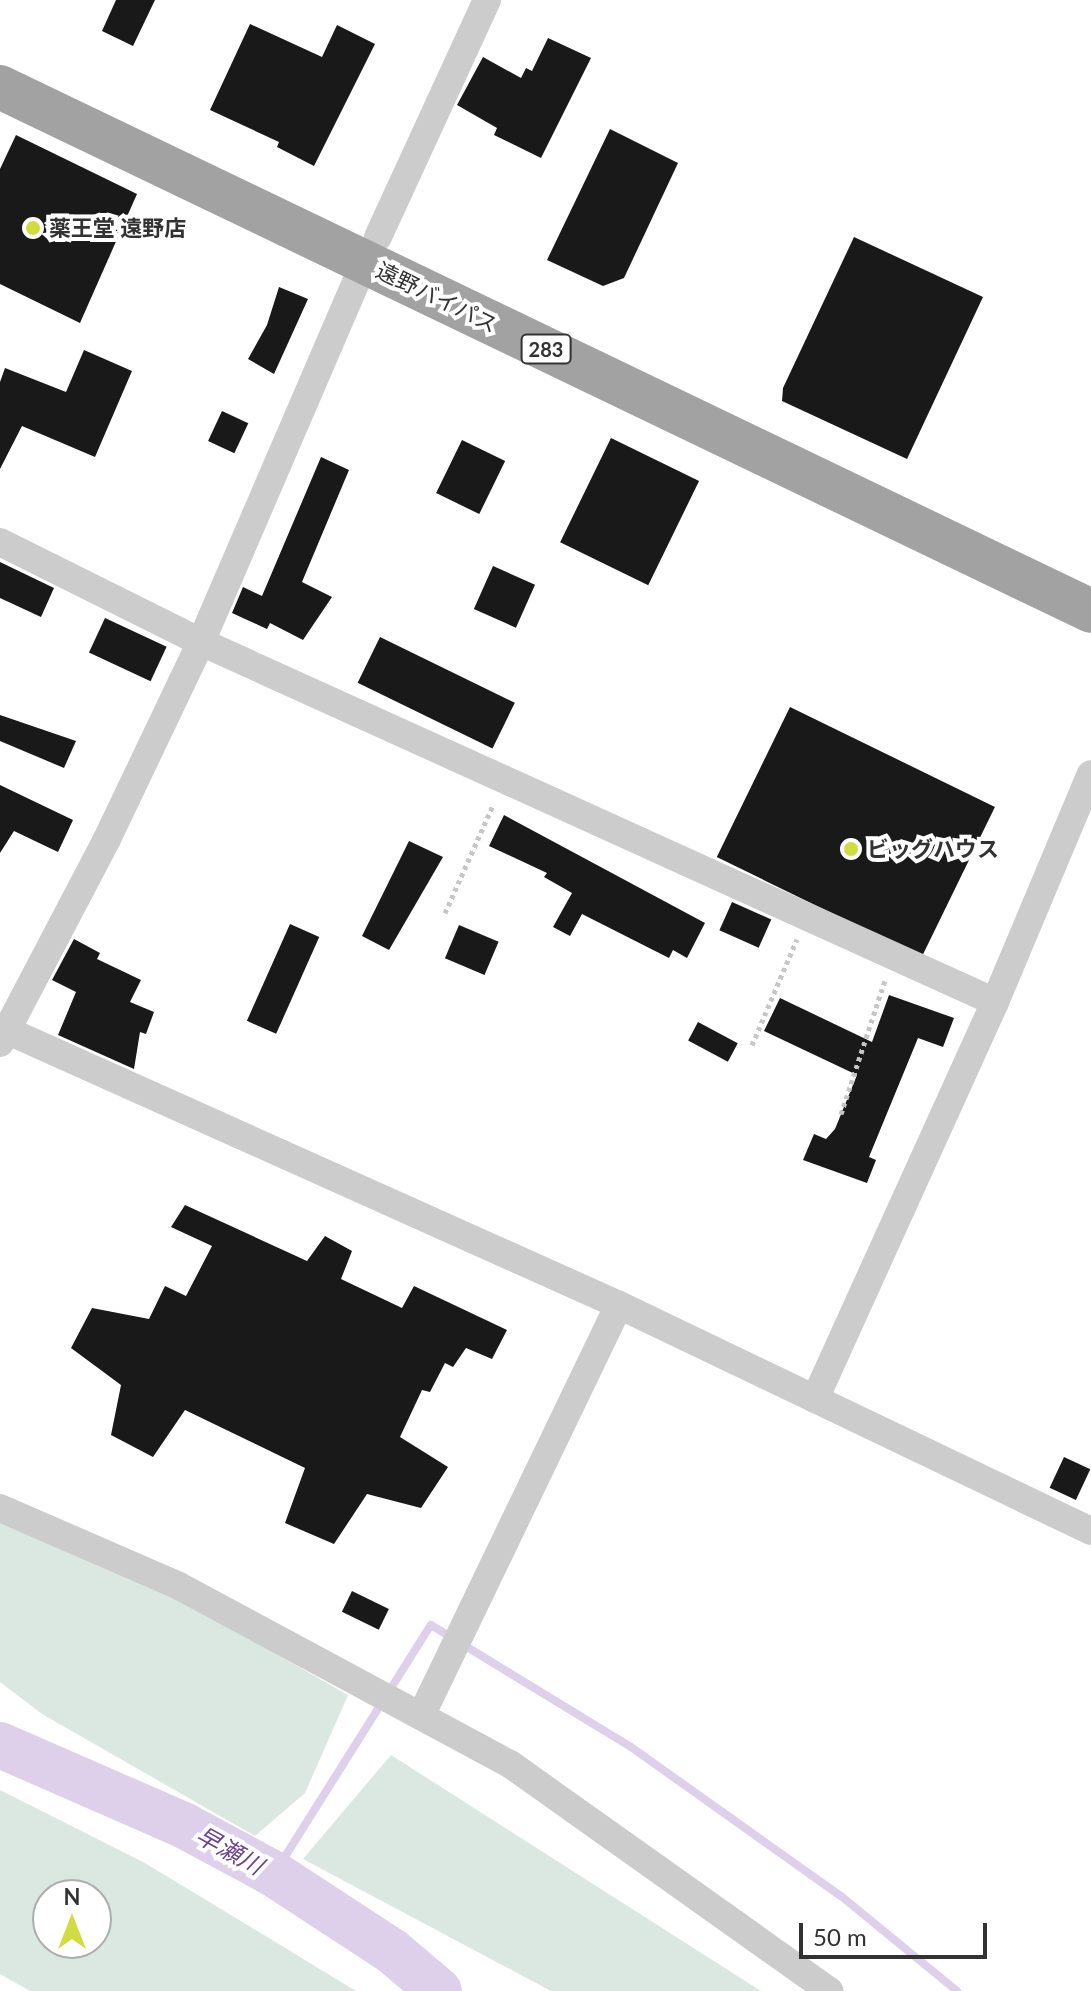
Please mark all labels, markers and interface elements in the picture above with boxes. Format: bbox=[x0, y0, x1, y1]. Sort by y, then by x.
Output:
place label: 薬王堂 遠野店 bbox=[49, 215, 186, 241]
marker: 薬王堂 遠野店 bbox=[24, 219, 42, 237]
street label: 遠野バイパス bbox=[372, 256, 502, 338]
road number: 283 bbox=[520, 333, 572, 365]
place label: ビッグハウス bbox=[867, 836, 999, 862]
marker: ビッグハウス bbox=[842, 840, 860, 858]
water label: 早瀬川 bbox=[192, 1820, 268, 1880]
north arrow bbox=[32, 1879, 112, 1959]
text: N bbox=[64, 1883, 80, 1910]
scale bar bbox=[803, 1907, 991, 1957]
text: 50 m bbox=[813, 1922, 867, 1951]

